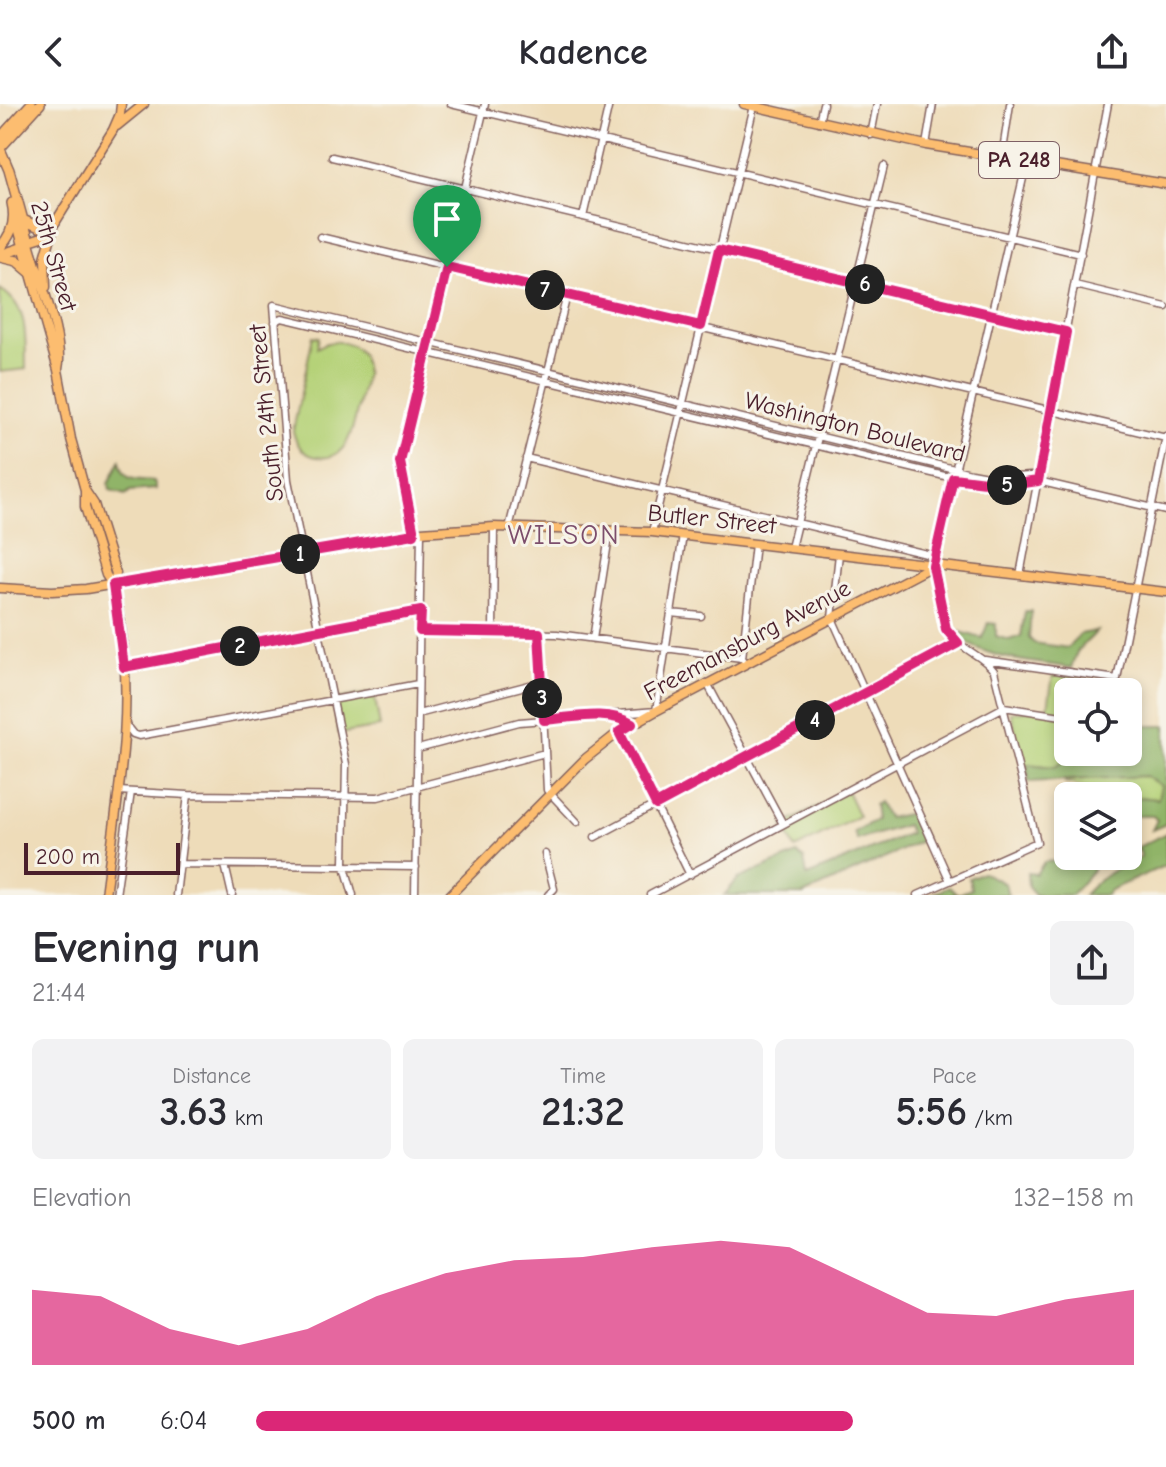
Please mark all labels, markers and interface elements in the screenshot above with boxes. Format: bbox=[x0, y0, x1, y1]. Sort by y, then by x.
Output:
icon: back bbox=[32, 30, 76, 74]
icon: share bbox=[1090, 30, 1134, 74]
text: Kadence bbox=[518, 32, 648, 73]
road number: PA 248 bbox=[979, 142, 1059, 178]
pin bbox=[413, 185, 481, 267]
icon: arrive bbox=[425, 197, 469, 241]
street label: 25th Street bbox=[25, 198, 83, 315]
pin: 6 bbox=[845, 264, 885, 304]
pin: 7 bbox=[525, 270, 565, 310]
text: 6 bbox=[859, 271, 871, 297]
text: 7 bbox=[540, 277, 550, 303]
street label: South 24th Street bbox=[243, 322, 289, 503]
street label: Washington Boulevard bbox=[742, 386, 968, 468]
pin: 5 bbox=[987, 465, 1027, 505]
text: 5 bbox=[1001, 472, 1013, 498]
street label: Butler Street bbox=[646, 498, 779, 540]
district label: WILSON bbox=[507, 519, 621, 551]
pin: 1 bbox=[280, 534, 320, 574]
text: 1 bbox=[296, 541, 304, 567]
street label: Freemansburg Avenue bbox=[639, 574, 855, 706]
pin: 2 bbox=[220, 626, 260, 666]
text: 2 bbox=[235, 633, 245, 659]
pin: 3 bbox=[522, 678, 562, 718]
map controls bbox=[1054, 678, 1142, 870]
button: locate bbox=[1054, 678, 1142, 766]
text: 3 bbox=[537, 685, 547, 711]
pin: 4 bbox=[795, 700, 835, 740]
text: 4 bbox=[810, 707, 820, 733]
button: layers bbox=[1054, 782, 1142, 870]
scale bar bbox=[24, 839, 180, 875]
text: 200 m bbox=[36, 844, 100, 870]
button: share bbox=[1050, 921, 1134, 1005]
text: Evening run bbox=[32, 922, 260, 973]
text: 21:44 bbox=[32, 978, 86, 1008]
text: Distance bbox=[172, 1063, 251, 1089]
text: Time bbox=[560, 1063, 606, 1089]
text: Pace bbox=[932, 1063, 977, 1089]
text: 3.63 bbox=[160, 1089, 227, 1135]
text: 21:32 bbox=[541, 1089, 625, 1135]
text: 5:56 bbox=[896, 1089, 967, 1135]
text: km bbox=[227, 1105, 264, 1131]
text: /km bbox=[967, 1105, 1013, 1131]
text: Elevation bbox=[32, 1183, 132, 1213]
text: 132–158 m bbox=[1013, 1183, 1134, 1213]
text: 500 m bbox=[32, 1406, 106, 1436]
text: 6:04 bbox=[160, 1406, 207, 1436]

